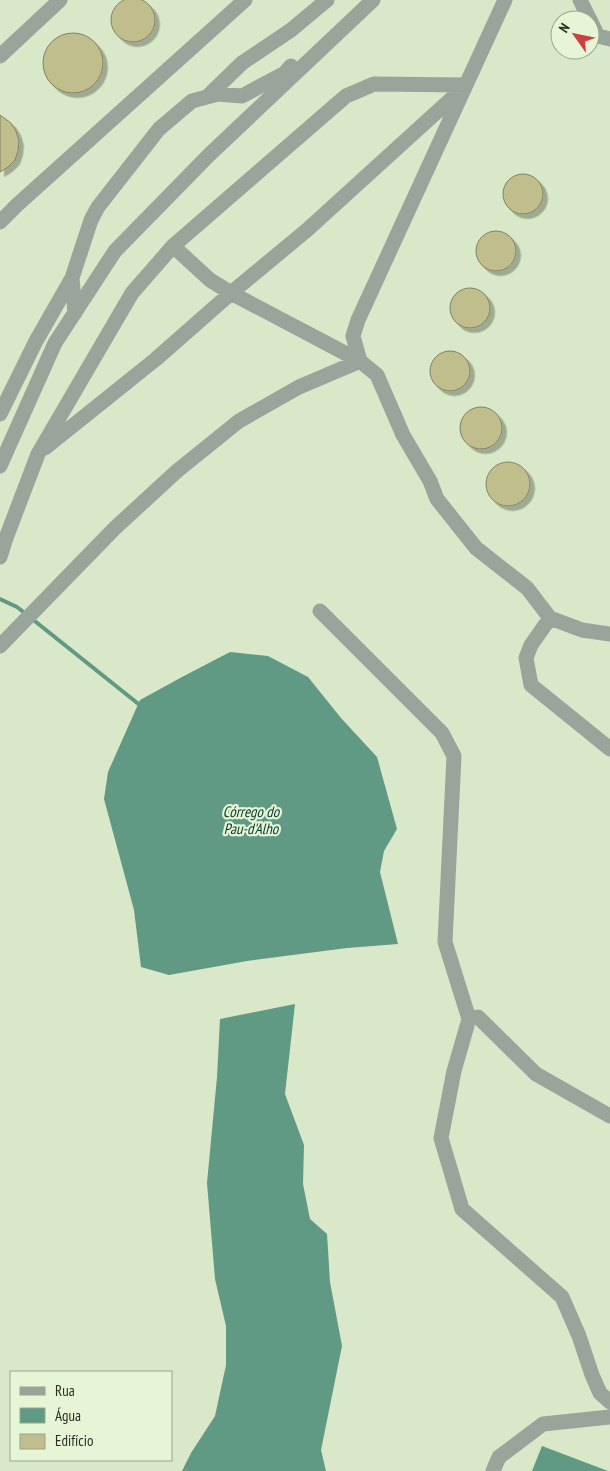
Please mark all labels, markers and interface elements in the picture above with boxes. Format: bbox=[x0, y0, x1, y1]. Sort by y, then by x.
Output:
north arrow bbox=[550, 10, 600, 60]
text: N bbox=[554, 20, 574, 36]
water label: Córrego do Pau-d'Alho bbox=[223, 802, 281, 838]
legend bbox=[10, 1371, 172, 1461]
text: Rua bbox=[55, 1381, 75, 1400]
text: Água bbox=[55, 1406, 81, 1425]
text: Edifício bbox=[55, 1431, 93, 1450]

